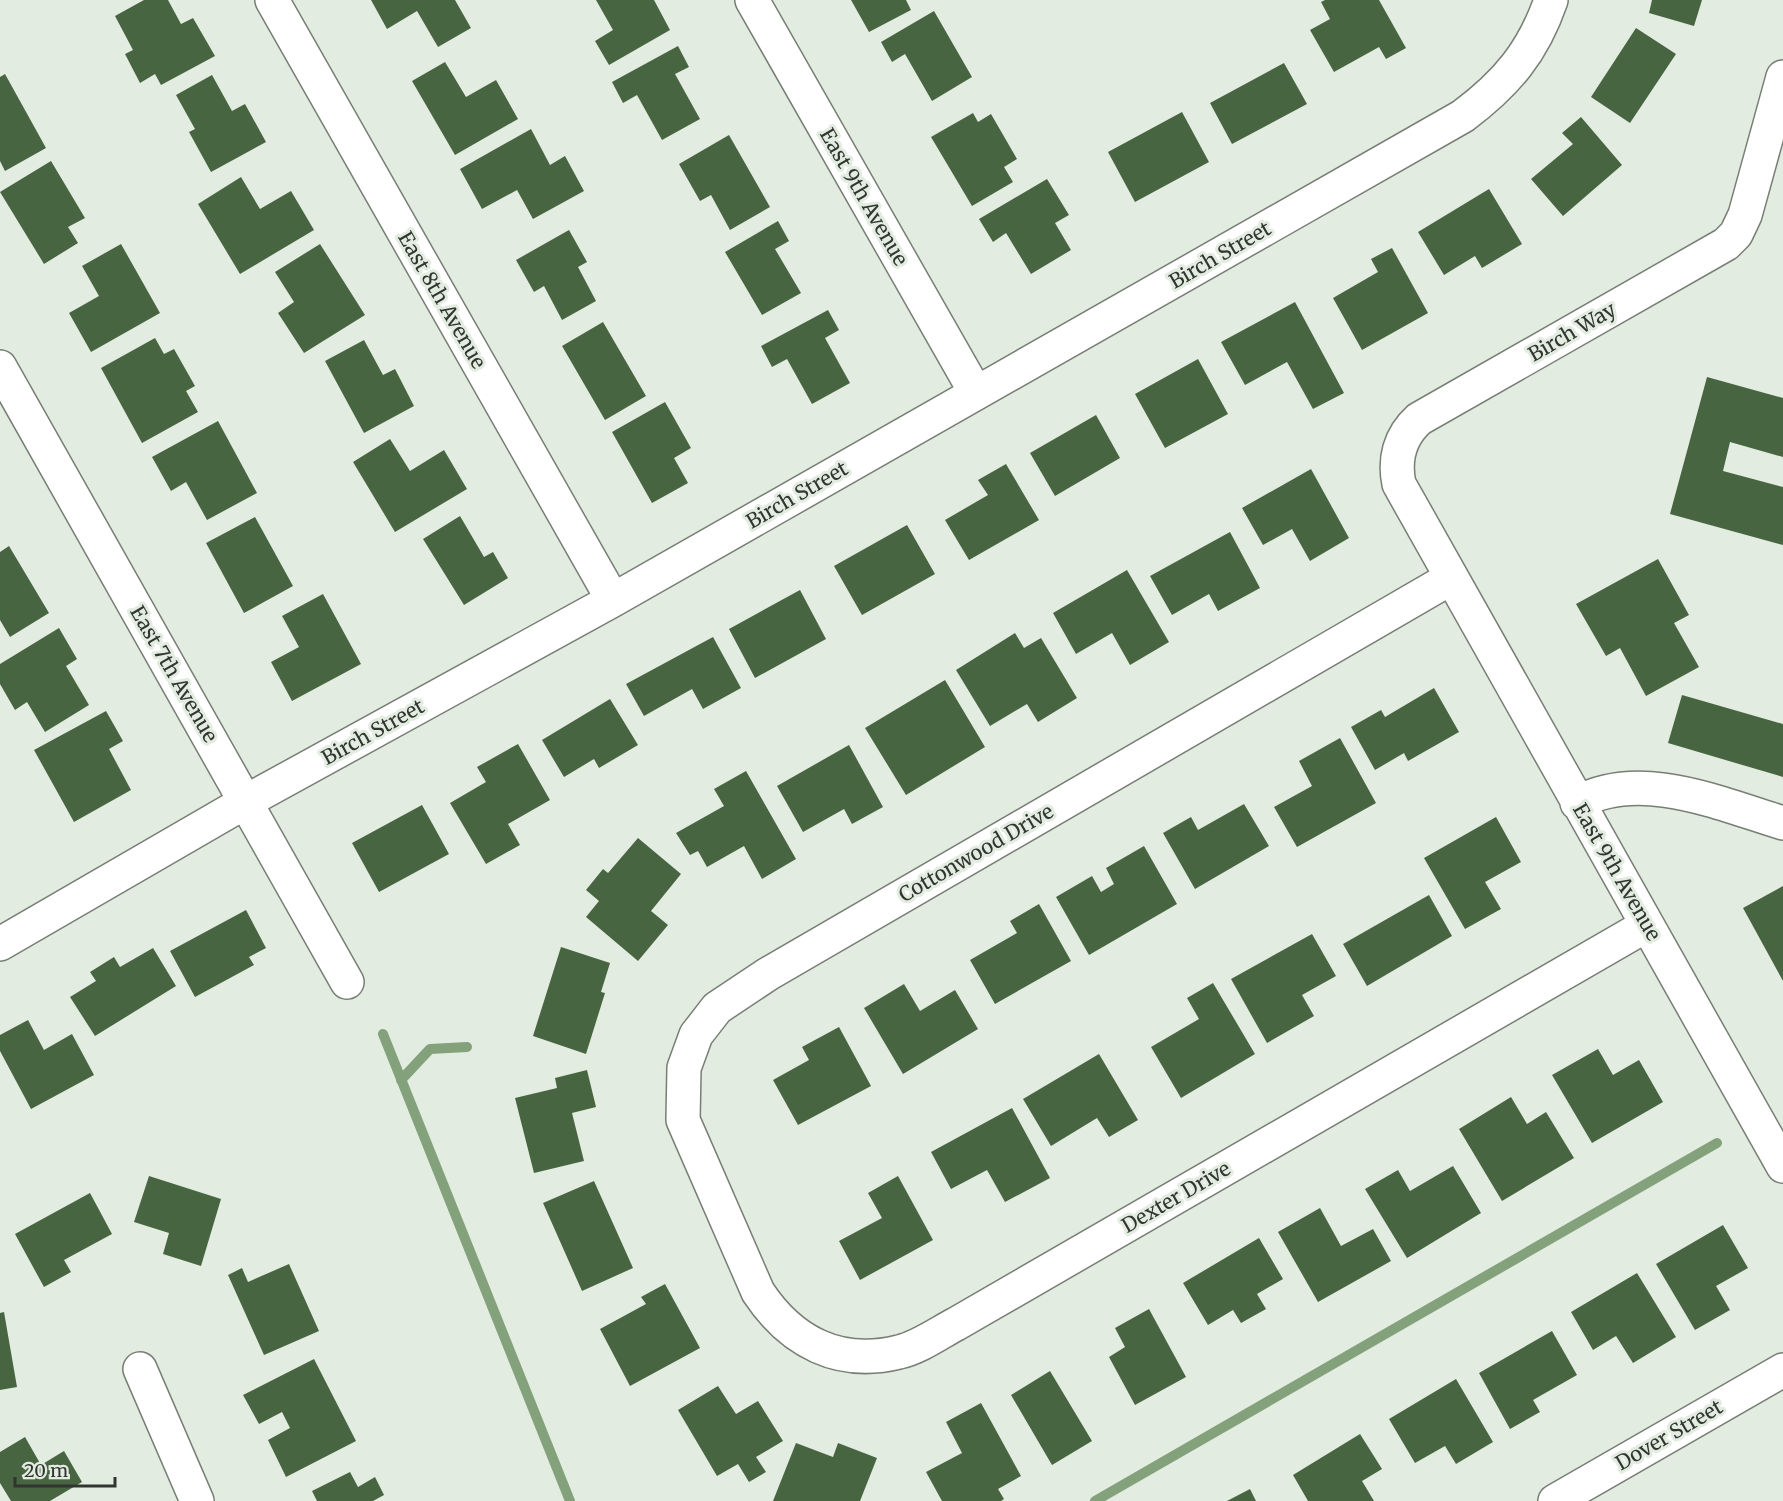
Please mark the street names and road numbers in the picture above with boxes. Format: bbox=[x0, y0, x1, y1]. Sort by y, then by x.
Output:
street label: East 9th Avenue bbox=[815, 124, 914, 270]
street label: Birch Street bbox=[1164, 215, 1275, 294]
street label: East 8th Avenue bbox=[393, 227, 492, 373]
street label: Birch Way bbox=[1523, 296, 1620, 367]
street label: Birch Street bbox=[741, 455, 852, 534]
street label: East 7th Avenue bbox=[125, 601, 224, 746]
street label: Birch Street bbox=[317, 693, 429, 770]
street label: Cottonwood Drive bbox=[894, 798, 1057, 907]
street label: East 9th Avenue bbox=[1568, 799, 1667, 945]
street label: Dexter Drive bbox=[1117, 1155, 1235, 1238]
street label: Dover Street bbox=[1611, 1394, 1727, 1475]

